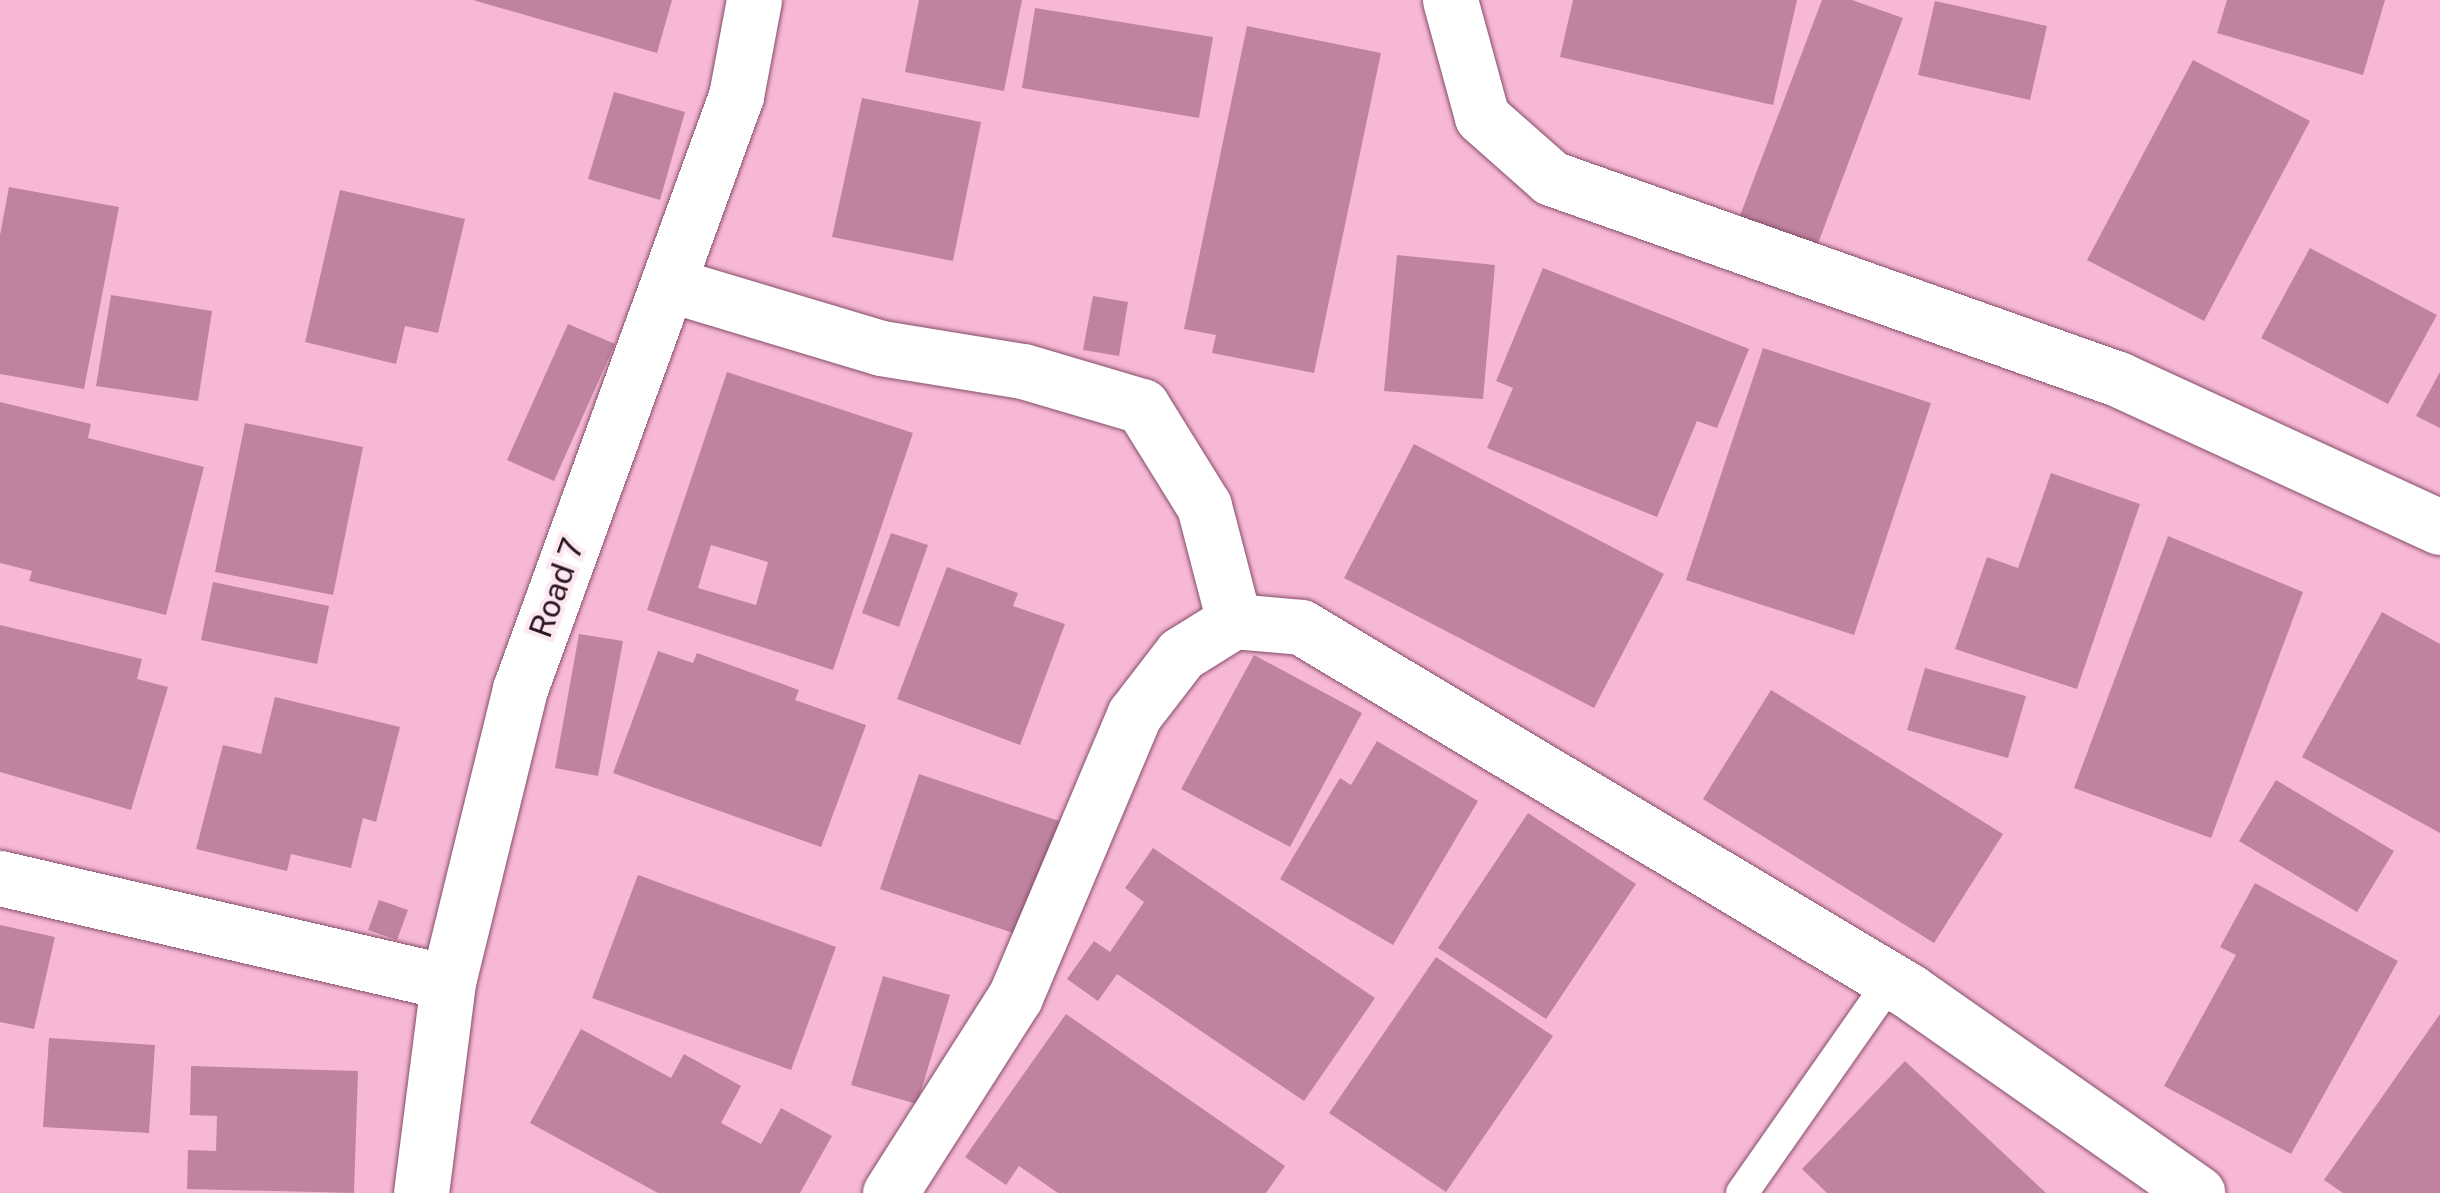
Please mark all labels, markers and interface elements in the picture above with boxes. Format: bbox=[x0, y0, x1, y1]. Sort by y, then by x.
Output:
street label: Road 7 bbox=[521, 533, 593, 643]

